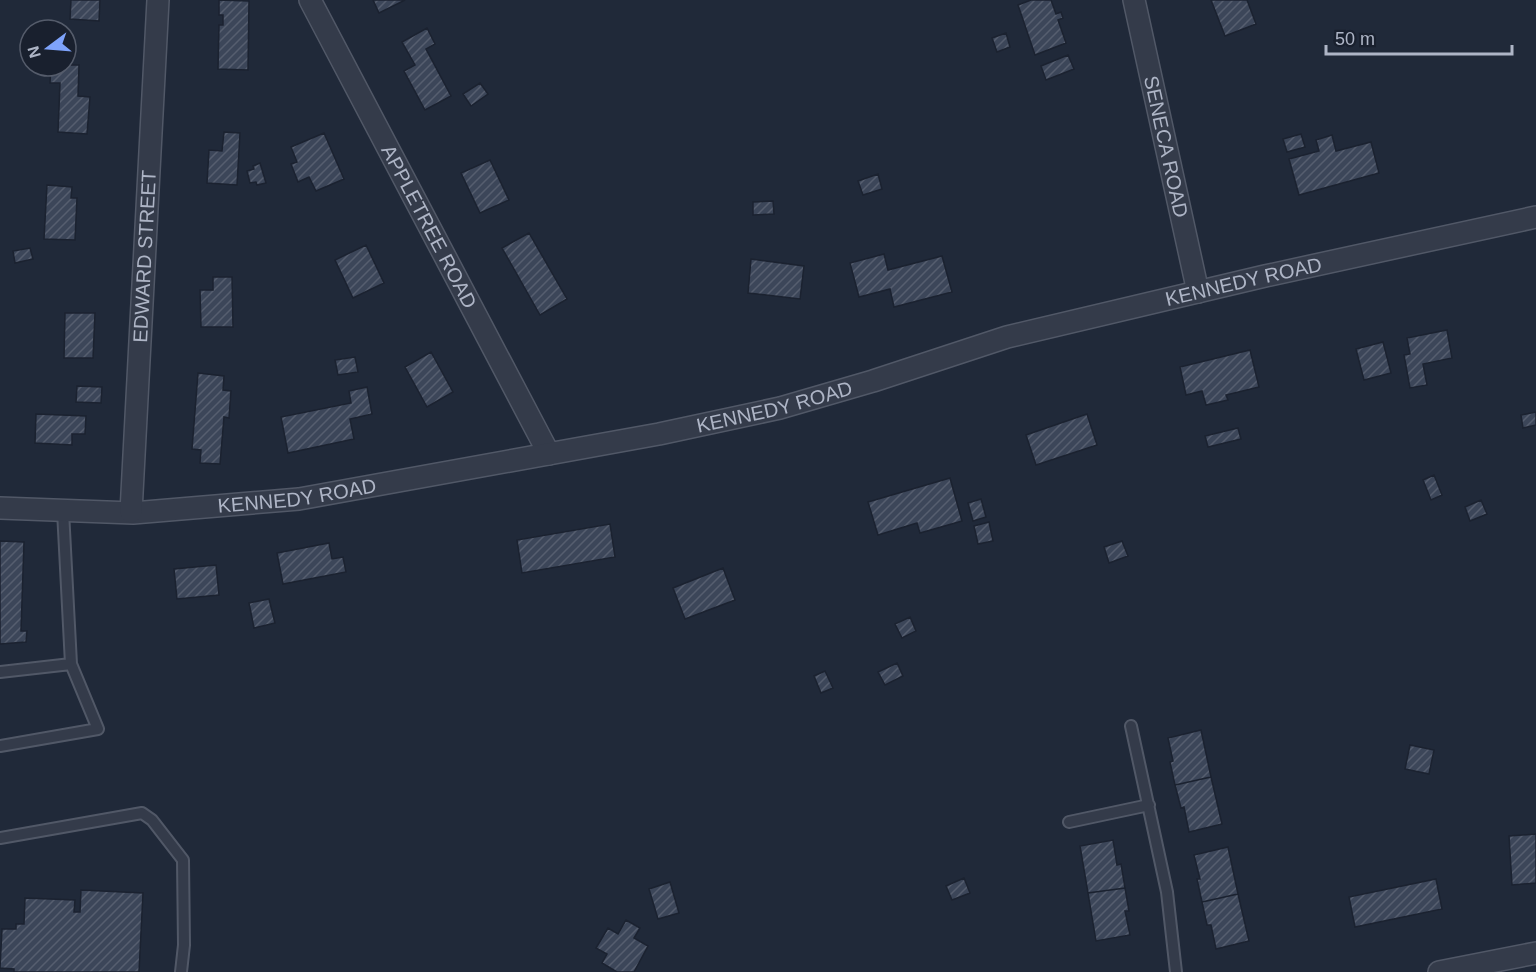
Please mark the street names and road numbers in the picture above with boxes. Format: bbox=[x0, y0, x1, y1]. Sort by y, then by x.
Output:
street label: SENECA ROAD bbox=[1140, 74, 1192, 219]
street label: APPLETREE ROAD bbox=[377, 141, 481, 312]
street label: EDWARD STREET bbox=[129, 170, 160, 343]
street label: KENNEDY ROAD bbox=[1163, 253, 1324, 310]
street label: KENNEDY ROAD bbox=[694, 377, 855, 437]
street label: KENNEDY ROAD bbox=[217, 474, 378, 517]

